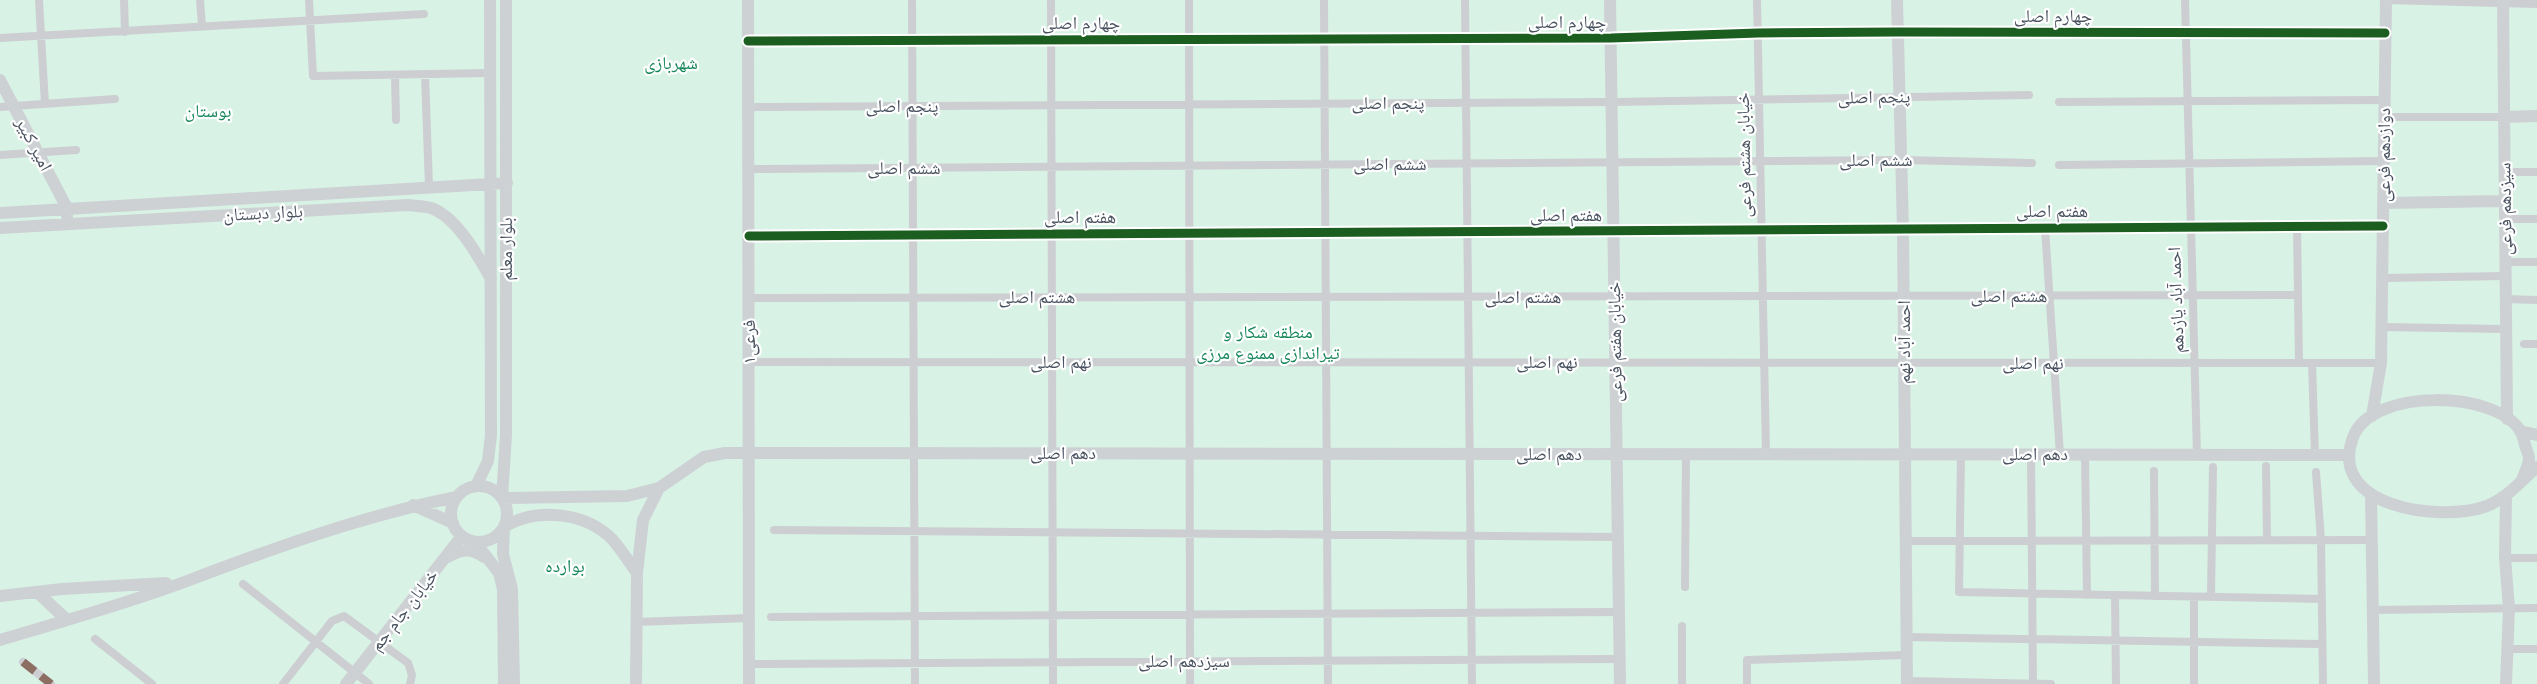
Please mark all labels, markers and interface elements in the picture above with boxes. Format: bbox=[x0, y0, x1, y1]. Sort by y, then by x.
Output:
street label: چهارم اصلی bbox=[2014, 5, 2092, 28]
street label: چهارم اصلی bbox=[1528, 11, 1606, 34]
street label: چهارم اصلی bbox=[1042, 12, 1120, 35]
park label: شهربازی bbox=[644, 52, 698, 74]
street label: پنجم اصلی bbox=[1837, 85, 1911, 110]
street label: پنجم اصلی bbox=[1352, 92, 1424, 115]
street label: خیابان هشتم فرعی bbox=[1732, 92, 1757, 218]
street label: پنجم اصلی bbox=[866, 95, 938, 118]
park label: بوستان bbox=[185, 100, 231, 122]
street label: دوازدهم فرعی bbox=[2373, 108, 2396, 202]
street label: امیر کبیر bbox=[10, 113, 57, 175]
street label: ششم اصلی bbox=[1839, 149, 1913, 172]
street label: ششم اصلی bbox=[1353, 153, 1427, 176]
street label: ششم اصلی bbox=[867, 157, 941, 180]
street label: سیزدهم فرعی bbox=[2493, 162, 2518, 256]
street label: بلوار دبستان bbox=[223, 200, 303, 226]
street label: هفتم اصلی bbox=[2016, 200, 2088, 223]
street label: هفتم اصلی bbox=[1530, 204, 1602, 227]
street label: هفتم اصلی bbox=[1044, 206, 1116, 229]
street label: بلوار معلم bbox=[495, 217, 518, 281]
street label: احمد آباد یازدهم bbox=[2163, 246, 2190, 353]
street label: خیابان هفتم فرعی bbox=[1603, 282, 1628, 402]
street label: هشتم اصلی bbox=[1970, 285, 2048, 308]
street label: هشتم اصلی bbox=[998, 286, 1076, 309]
street label: هشتم اصلی bbox=[1484, 286, 1562, 309]
street label: احمد آباد نهم bbox=[1893, 300, 1916, 384]
street label: فرعی۱ bbox=[738, 320, 760, 364]
park label: منطقه شکار و تیراندازی ممنوع مرزی bbox=[1196, 321, 1340, 364]
street label: نهم اصلی bbox=[1030, 351, 1092, 374]
street label: نهم اصلی bbox=[1516, 351, 1578, 374]
street label: نهم اصلی bbox=[2002, 352, 2064, 375]
street label: دهم اصلی bbox=[1030, 442, 1096, 465]
street label: دهم اصلی bbox=[1516, 443, 1582, 466]
street label: دهم اصلی bbox=[2002, 443, 2068, 466]
park label: بوارده bbox=[545, 555, 585, 577]
street label: خیابان جام جم bbox=[365, 565, 444, 656]
street label: سیزدهم اصلی bbox=[1138, 650, 1230, 673]

